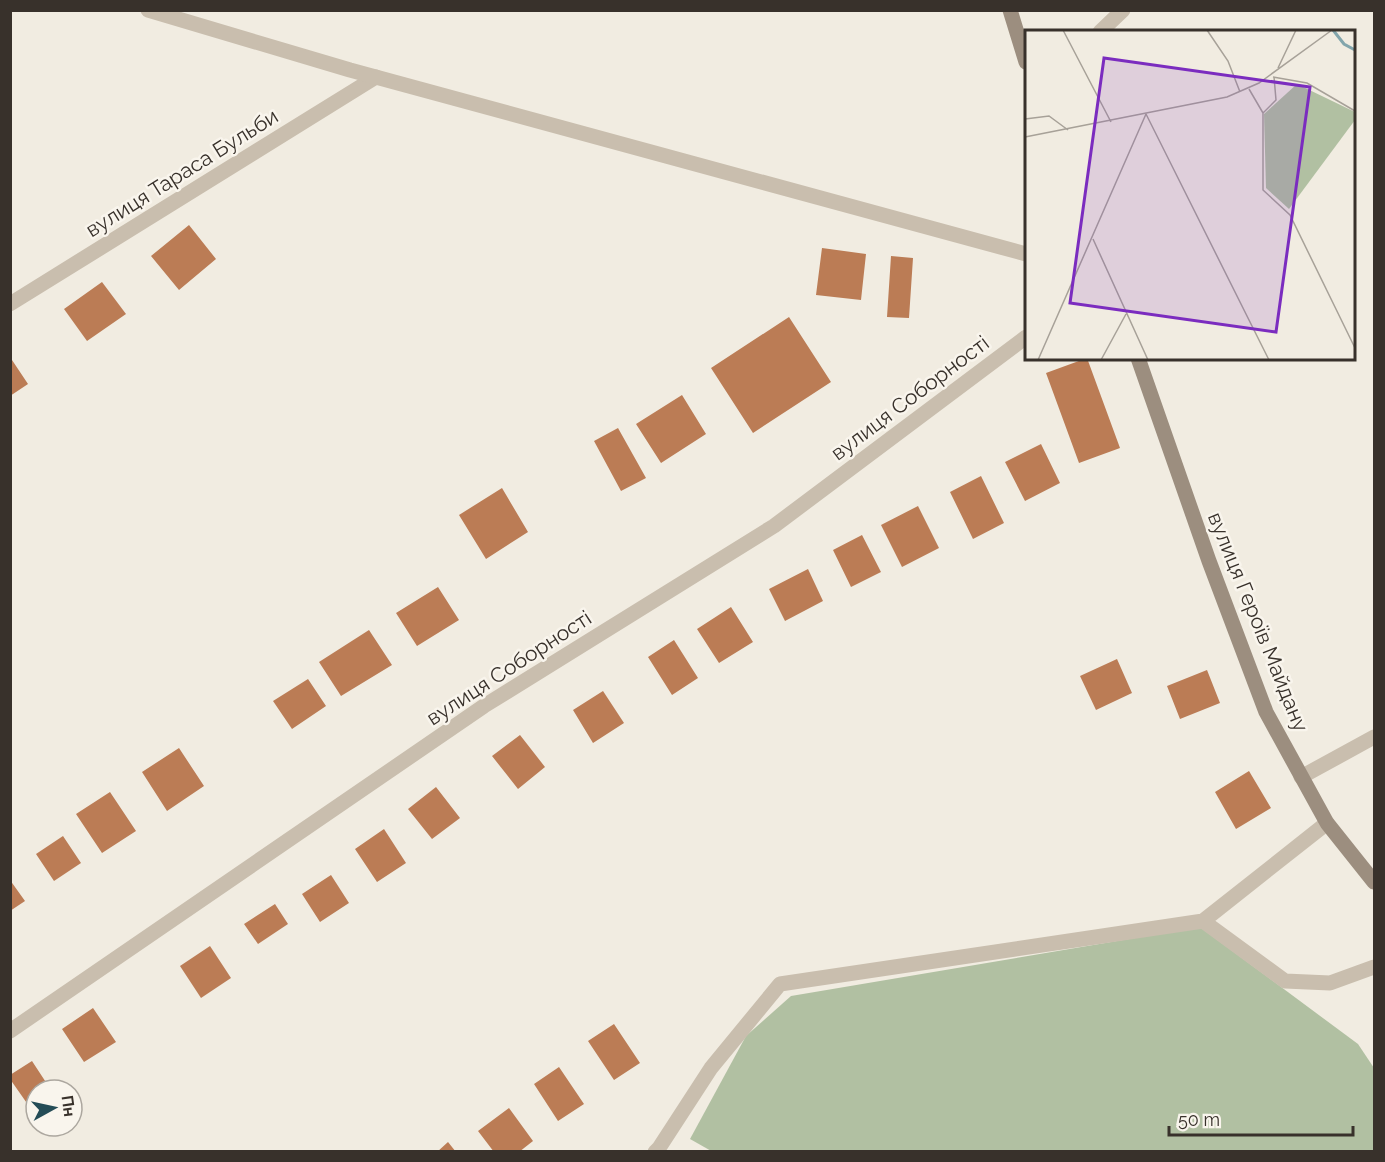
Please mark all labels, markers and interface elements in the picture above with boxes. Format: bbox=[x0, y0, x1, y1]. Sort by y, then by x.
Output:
inset map bbox=[1025, 30, 1355, 360]
street label: вулиця Тараса Бульби bbox=[81, 103, 283, 242]
street label: вулиця Соборності bbox=[826, 330, 994, 465]
street label: вулиця Героїв Майдану bbox=[1203, 508, 1314, 735]
street label: вулиця Соборності bbox=[422, 605, 596, 730]
north arrow bbox=[24, 1078, 84, 1138]
text: Пн bbox=[57, 1094, 79, 1118]
scale bar bbox=[1169, 1099, 1354, 1137]
text: 50 m bbox=[1178, 1109, 1220, 1130]

